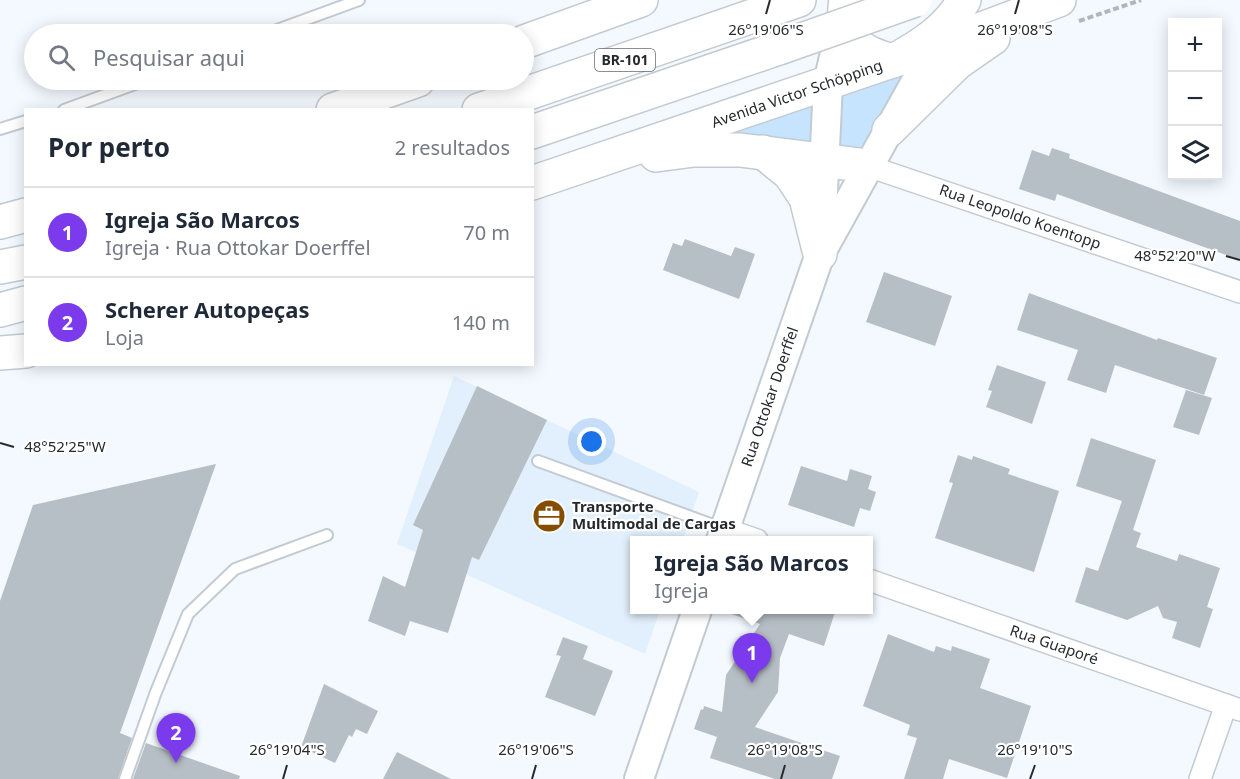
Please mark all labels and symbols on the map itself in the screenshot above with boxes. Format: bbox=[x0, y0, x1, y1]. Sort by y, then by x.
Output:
text: 26°19'06"S bbox=[728, 19, 804, 39]
text: 26°19'08"S bbox=[977, 19, 1053, 39]
road number: BR-101 bbox=[595, 49, 655, 71]
street label: Avenida Victor Schöpping bbox=[709, 54, 885, 132]
street label: Rua Leopoldo Koentopp bbox=[937, 179, 1104, 253]
text: 48°52'20"W bbox=[1134, 245, 1216, 265]
street label: Rua Ottokar Doerffel bbox=[736, 324, 802, 469]
your location bbox=[577, 427, 606, 456]
text: 48°52'25"W bbox=[24, 436, 106, 456]
place label: Transporte Multimodal de Cargas bbox=[572, 496, 736, 533]
office icon: Transporte Multimodal de Cargas bbox=[531, 498, 567, 534]
street label: Rua Guaporé bbox=[1007, 620, 1101, 669]
pin: 1 bbox=[732, 634, 771, 683]
pin: 2 bbox=[156, 714, 195, 763]
text: 26°19'04"S bbox=[249, 739, 325, 759]
text: 26°19'06"S bbox=[498, 739, 574, 759]
text: 26°19'08"S bbox=[747, 739, 823, 759]
text: 26°19'10"S bbox=[997, 739, 1073, 759]

